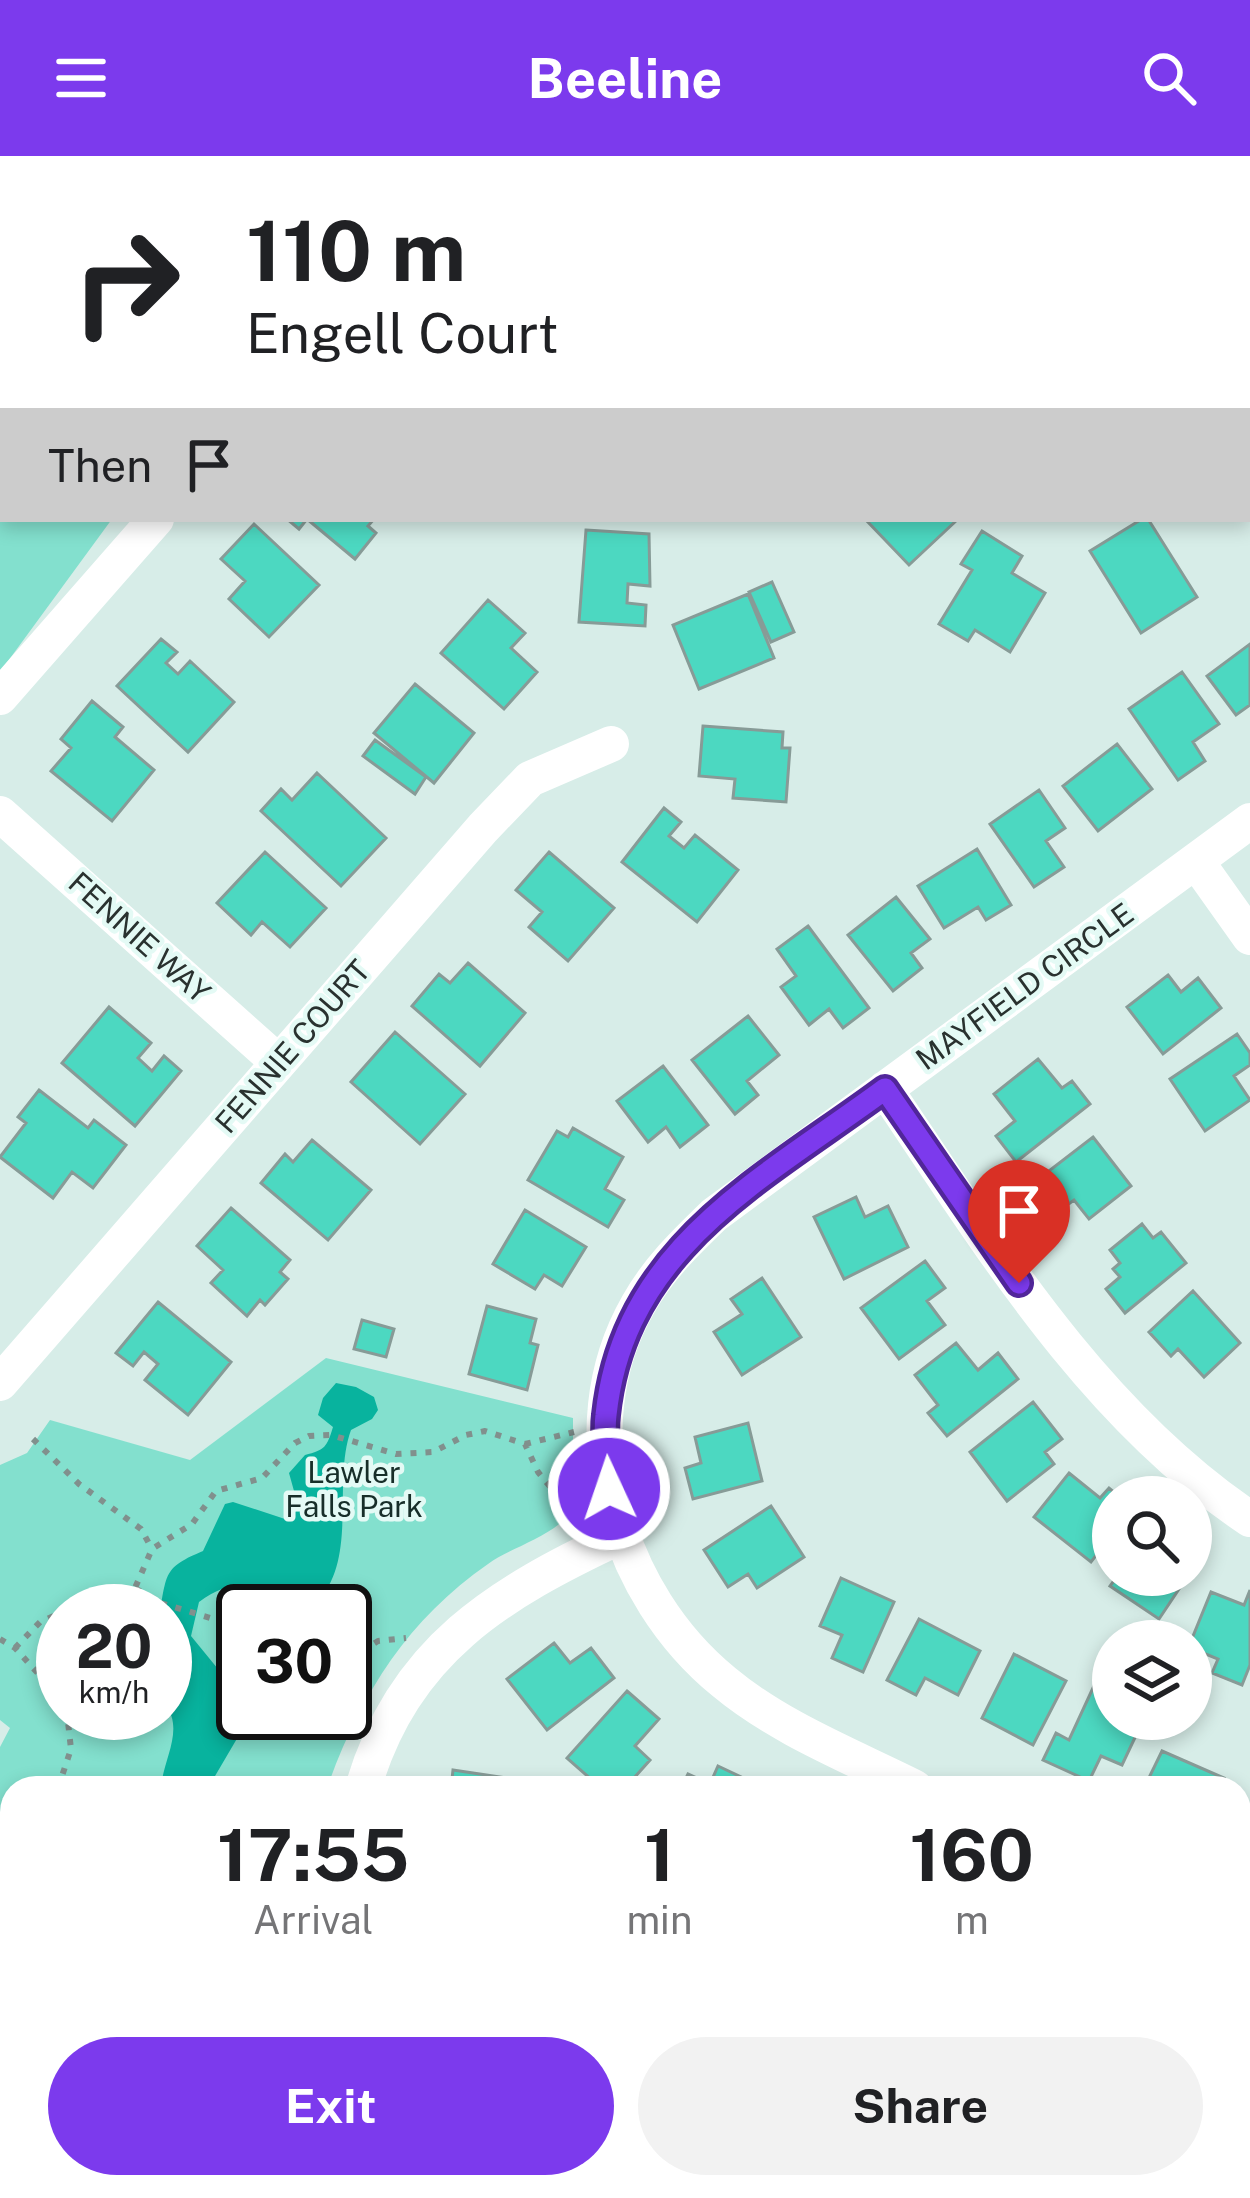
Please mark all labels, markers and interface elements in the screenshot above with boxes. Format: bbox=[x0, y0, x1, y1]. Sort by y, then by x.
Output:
icon: menu bbox=[48, 45, 114, 111]
icon: search bbox=[1136, 45, 1202, 111]
text: Beeline bbox=[528, 47, 722, 110]
text: 110 m bbox=[246, 201, 466, 300]
icon: right bbox=[48, 204, 204, 360]
text: Engell Court bbox=[246, 302, 559, 365]
icon: arrive bbox=[176, 432, 242, 498]
text: Then bbox=[48, 439, 152, 492]
street label: FENNIE WAY bbox=[61, 864, 218, 1010]
street label: MAYFIELD CIRCLE bbox=[909, 895, 1140, 1077]
street label: FENNIE COURT bbox=[207, 952, 377, 1140]
pin bbox=[968, 1160, 1070, 1283]
icon: arrive bbox=[986, 1178, 1052, 1244]
position arrow bbox=[546, 1426, 672, 1552]
park label: Lawler Falls Park bbox=[285, 1454, 423, 1524]
map controls bbox=[1092, 1476, 1212, 1740]
button: search bbox=[1092, 1476, 1212, 1596]
speed limit sign: 30 bbox=[216, 1584, 372, 1740]
text: 20 bbox=[76, 1611, 152, 1682]
button: layers bbox=[1092, 1620, 1212, 1740]
text: km/h bbox=[79, 1674, 149, 1710]
text: 17:55 bbox=[217, 1813, 409, 1897]
text: 1 bbox=[644, 1813, 675, 1897]
text: 160 bbox=[909, 1813, 1034, 1897]
text: Arrival bbox=[253, 1897, 373, 1943]
text: min bbox=[626, 1897, 693, 1943]
text: m bbox=[955, 1897, 989, 1943]
button: Exit bbox=[48, 2037, 614, 2175]
button: Share bbox=[638, 2037, 1203, 2175]

